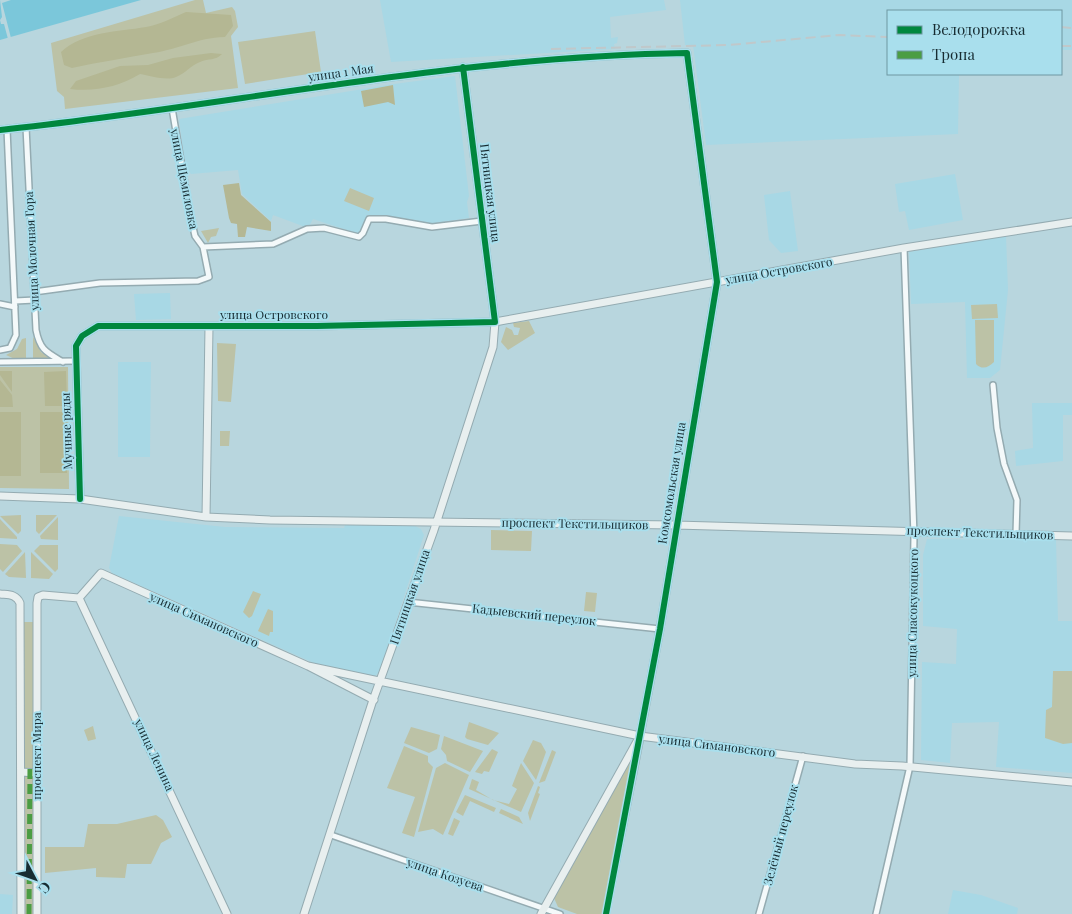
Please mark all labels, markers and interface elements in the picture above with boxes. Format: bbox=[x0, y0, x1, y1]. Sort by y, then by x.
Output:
legend bbox=[887, 10, 1062, 75]
text: Велодорожка bbox=[932, 19, 1026, 39]
text: Тропа bbox=[932, 44, 975, 64]
street label: улица 1 Мая bbox=[306, 59, 375, 85]
street label: улица Щемиловка bbox=[167, 126, 203, 230]
street label: Пятницкая улица bbox=[477, 143, 505, 243]
street label: улица Молочная Гора bbox=[20, 191, 42, 312]
street label: улица Островского bbox=[723, 253, 834, 287]
street label: улица Островского bbox=[219, 306, 328, 322]
street label: Мучные ряды bbox=[57, 392, 75, 470]
street label: Комсомольская улица bbox=[653, 421, 689, 545]
street label: проспект Текстильщиков bbox=[502, 514, 649, 532]
street label: проспект Текстильщиков bbox=[906, 521, 1054, 543]
street label: Пятницкая улица bbox=[385, 547, 433, 646]
street label: улица Спасокукоцкого bbox=[903, 548, 921, 678]
street label: улица Симановского bbox=[147, 588, 262, 650]
street label: Кадыевский переулок bbox=[472, 600, 597, 628]
street label: проспект Мира bbox=[28, 712, 44, 800]
street label: улица Ленина bbox=[131, 715, 179, 793]
street label: улица Симановского bbox=[657, 730, 777, 760]
street label: Зелёный переулок bbox=[759, 783, 801, 887]
street label: улица Козуева bbox=[404, 853, 486, 895]
north arrow bbox=[10, 854, 60, 904]
text: С bbox=[35, 878, 56, 898]

